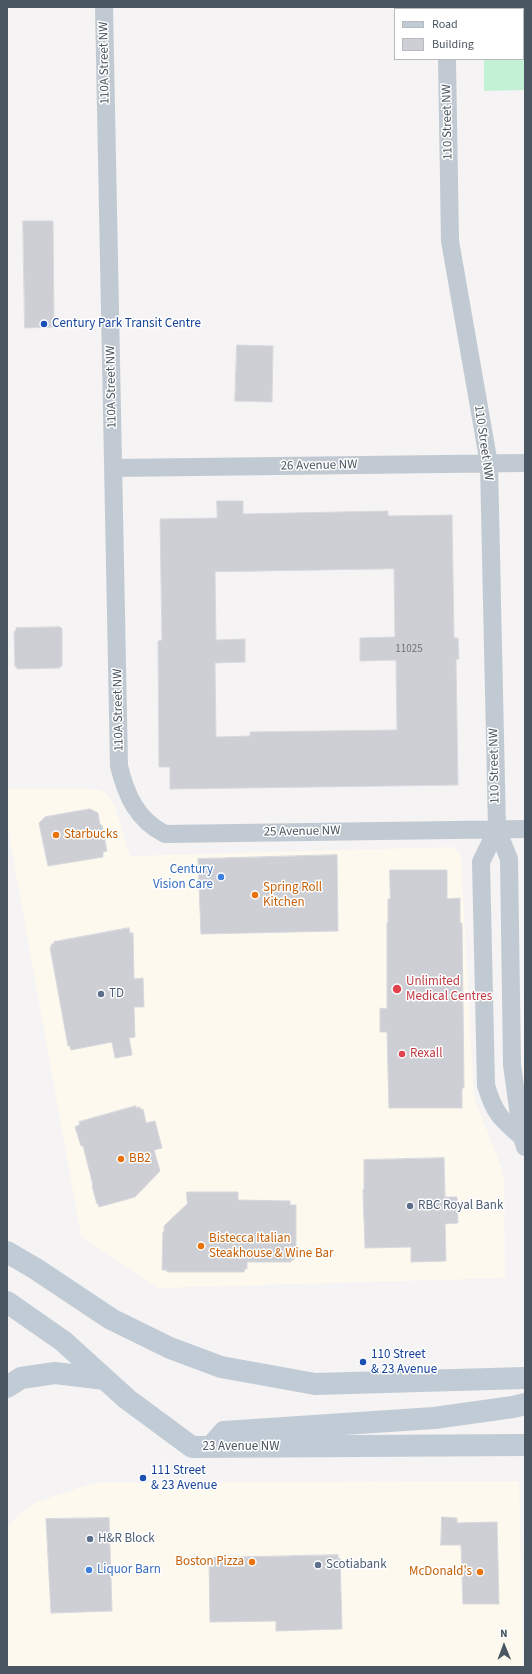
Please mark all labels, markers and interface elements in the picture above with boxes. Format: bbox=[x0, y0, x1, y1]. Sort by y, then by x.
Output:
legend bbox=[394, 8, 524, 60]
text: Road bbox=[432, 16, 458, 33]
street label: 110A Street NW bbox=[96, 21, 114, 105]
text: Building bbox=[432, 36, 474, 53]
street label: 110 Street NW bbox=[440, 84, 456, 160]
place label: Century Park Transit Centre bbox=[52, 316, 201, 332]
marker: Century Park Transit Centre bbox=[39, 319, 49, 329]
street label: 110A Street NW bbox=[103, 345, 121, 429]
street label: 110 Street NW bbox=[470, 404, 496, 482]
street label: 26 Avenue NW bbox=[280, 458, 358, 474]
house number: 11025 bbox=[395, 643, 423, 657]
street label: 110A Street NW bbox=[110, 668, 128, 752]
street label: 110 Street NW bbox=[487, 728, 503, 804]
street label: 25 Avenue NW bbox=[263, 824, 341, 840]
place label: Starbucks bbox=[64, 827, 118, 843]
marker: Starbucks bbox=[51, 830, 61, 840]
place label: Century Vision Care bbox=[153, 862, 213, 893]
marker: Century Vision Care bbox=[216, 872, 226, 882]
place label: Spring Roll Kitchen bbox=[263, 880, 322, 911]
marker: Spring Roll Kitchen bbox=[250, 890, 260, 900]
place label: Unlimited Medical Centres bbox=[406, 974, 492, 1005]
marker: Unlimited Medical Centres bbox=[391, 983, 403, 995]
place label: TD bbox=[109, 986, 124, 1002]
marker: TD bbox=[96, 989, 106, 999]
place label: Rexall bbox=[410, 1046, 442, 1062]
marker: Rexall bbox=[397, 1049, 407, 1059]
place label: BB2 bbox=[129, 1151, 151, 1167]
marker: BB2 bbox=[116, 1154, 126, 1164]
place label: RBC Royal Bank bbox=[418, 1198, 503, 1214]
marker: RBC Royal Bank bbox=[405, 1201, 415, 1211]
place label: Bistecca Italian Steakhouse & Wine Bar bbox=[209, 1231, 334, 1262]
marker: Bistecca Italian Steakhouse & Wine Bar bbox=[196, 1241, 206, 1251]
place label: 110 Street & 23 Avenue bbox=[371, 1347, 437, 1378]
marker: 110 Street & 23 Avenue bbox=[358, 1357, 368, 1367]
street label: 23 Avenue NW bbox=[203, 1439, 279, 1455]
place label: 111 Street & 23 Avenue bbox=[151, 1463, 217, 1494]
marker: 111 Street & 23 Avenue bbox=[138, 1473, 148, 1483]
place label: H&R Block bbox=[98, 1531, 155, 1547]
marker: H&R Block bbox=[85, 1534, 95, 1544]
place label: Boston Pizza bbox=[175, 1554, 244, 1570]
marker: Boston Pizza bbox=[247, 1557, 257, 1567]
place label: Scotiabank bbox=[326, 1557, 387, 1573]
marker: Scotiabank bbox=[313, 1560, 323, 1570]
place label: Liquor Barn bbox=[97, 1562, 161, 1578]
place label: McDonald's bbox=[409, 1564, 472, 1580]
marker: Liquor Barn bbox=[84, 1565, 94, 1575]
marker: McDonald's bbox=[475, 1567, 485, 1577]
north arrow bbox=[484, 1626, 524, 1666]
text: N bbox=[500, 1626, 508, 1641]

